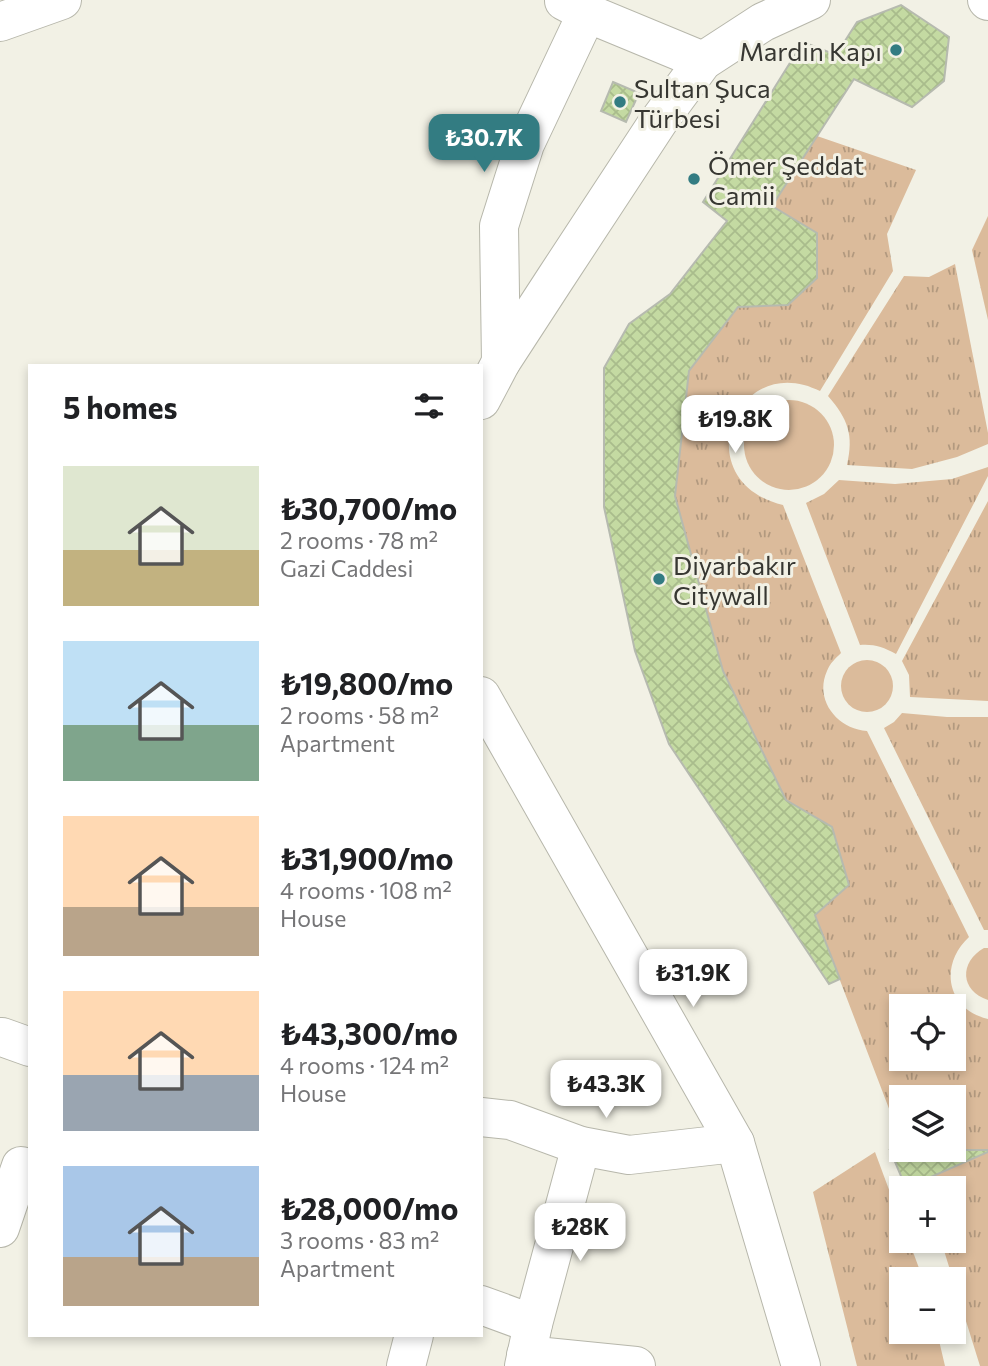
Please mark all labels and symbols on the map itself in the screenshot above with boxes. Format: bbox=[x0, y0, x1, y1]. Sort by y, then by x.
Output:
place label: Mardin Kapı bbox=[739, 35, 882, 66]
marker: Mardin Kapı bbox=[888, 42, 904, 58]
place label: Sultan Şuca Türbesi bbox=[634, 72, 771, 133]
marker: Sultan Şuca Türbesi bbox=[612, 94, 628, 110]
pin: ₺30.7K bbox=[427, 114, 541, 174]
place label: Ömer Şeddat Camii bbox=[708, 149, 864, 210]
marker: Ömer Şeddat Camii bbox=[686, 171, 702, 187]
pin: ₺19.8K bbox=[678, 396, 792, 455]
place label: Diyarbakır Citywall bbox=[673, 549, 796, 610]
marker: Diyarbakır Citywall bbox=[651, 571, 667, 587]
pin: ₺31.9K bbox=[636, 950, 750, 1009]
pin: ₺43.3K bbox=[549, 1060, 663, 1120]
pin: ₺28K bbox=[539, 1204, 621, 1263]

